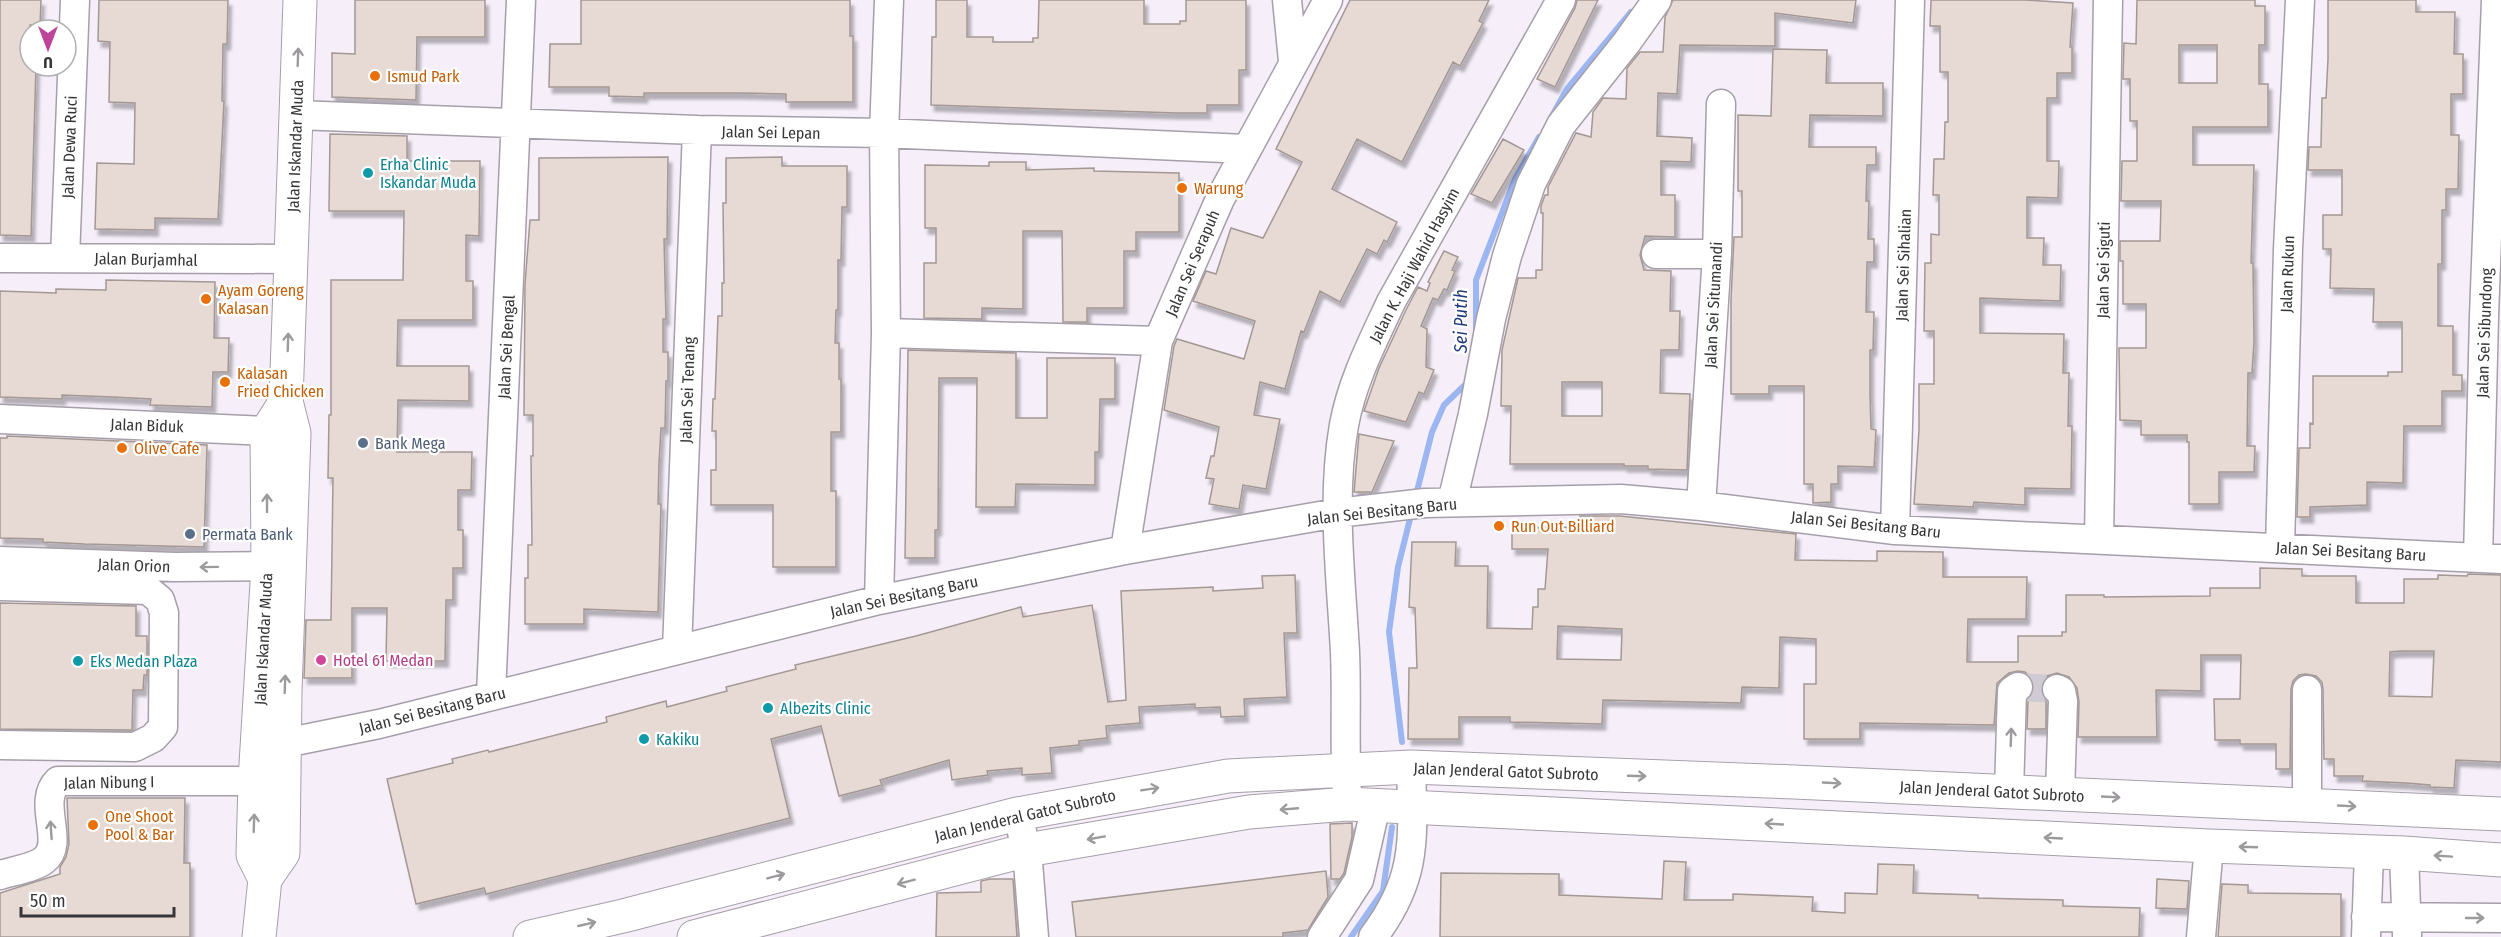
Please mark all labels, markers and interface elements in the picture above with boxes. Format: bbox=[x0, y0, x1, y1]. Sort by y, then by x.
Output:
north arrow bbox=[18, 18, 78, 78]
one-way arrow bbox=[292, 48, 304, 68]
text: U bbox=[43, 53, 53, 72]
place label: Ismud Park bbox=[387, 67, 460, 86]
marker: Ismud Park bbox=[368, 69, 382, 83]
street label: Jalan Iskandar Muda bbox=[284, 79, 307, 213]
street label: Jalan Dewa Ruci bbox=[58, 95, 81, 199]
street label: Jalan Sei Lepan bbox=[721, 122, 821, 143]
place label: Erha Clinic Iskandar Muda bbox=[380, 155, 477, 192]
marker: Erha Clinic Iskandar Muda bbox=[361, 166, 375, 180]
place label: Warung bbox=[1194, 179, 1244, 198]
marker: Warung bbox=[1175, 181, 1189, 195]
street label: Jalan K. Haji Wahid Hasyim bbox=[1366, 185, 1463, 346]
street label: Jalan Sei Serapuh bbox=[1161, 207, 1223, 319]
street label: Jalan Sei Sihalian bbox=[1892, 208, 1915, 322]
street label: Jalan Sei Siguti bbox=[2093, 221, 2114, 319]
street label: Jalan Rukun bbox=[2277, 235, 2298, 313]
street label: Jalan Sei Situmandi bbox=[1701, 241, 1726, 369]
street label: Jalan Burjamhal bbox=[94, 249, 198, 270]
street label: Jalan Sei Sibundong bbox=[2473, 267, 2496, 398]
place label: Ayam Goreng Kalasan bbox=[218, 281, 304, 318]
water label: Sei Putih bbox=[1450, 289, 1472, 354]
marker: Ayam Goreng Kalasan bbox=[199, 292, 213, 306]
street label: Jalan Sei Bengal bbox=[494, 295, 519, 399]
one-way arrow bbox=[283, 333, 294, 353]
street label: Jalan Sei Tenang bbox=[676, 336, 699, 444]
place label: Kalasan Fried Chicken bbox=[237, 364, 324, 401]
marker: Kalasan Fried Chicken bbox=[218, 375, 232, 389]
street label: Jalan Biduk bbox=[110, 415, 185, 436]
place label: Bank Mega bbox=[375, 434, 446, 453]
marker: Bank Mega bbox=[356, 436, 370, 450]
place label: Olive Cafe bbox=[134, 439, 200, 458]
marker: Olive Cafe bbox=[115, 441, 129, 455]
one-way arrow bbox=[261, 493, 273, 513]
street label: Jalan Sei Besitang Baru bbox=[1306, 494, 1458, 529]
street label: Jalan Sei Besitang Baru bbox=[1790, 507, 1942, 542]
place label: Run Out Billiard bbox=[1511, 517, 1615, 536]
marker: Run Out Billiard bbox=[1492, 519, 1506, 533]
place label: Permata Bank bbox=[202, 525, 293, 544]
marker: Permata Bank bbox=[183, 527, 197, 541]
street label: Jalan Sei Besitang Baru bbox=[2275, 538, 2427, 565]
street label: Jalan Orion bbox=[97, 555, 171, 576]
one-way arrow bbox=[200, 561, 220, 572]
street label: Jalan Iskandar Muda bbox=[251, 572, 276, 706]
street label: Jalan Sei Besitang Baru bbox=[828, 572, 980, 621]
place label: Hotel 61 Medan bbox=[333, 651, 433, 670]
place label: Eks Medan Plaza bbox=[90, 652, 198, 671]
marker: Hotel 61 Medan bbox=[314, 653, 328, 667]
marker: Eks Medan Plaza bbox=[71, 654, 85, 668]
one-way arrow bbox=[280, 675, 291, 695]
street label: Jalan Sei Besitang Baru bbox=[357, 683, 507, 738]
place label: Albezits Clinic bbox=[780, 699, 871, 718]
marker: Albezits Clinic bbox=[761, 701, 775, 715]
one-way arrow bbox=[2005, 728, 2016, 748]
place label: Kakiku bbox=[656, 730, 699, 749]
marker: Kakiku bbox=[637, 732, 651, 746]
street label: Jalan Jenderal Gatot Subroto bbox=[1413, 759, 1599, 784]
one-way arrow bbox=[1627, 770, 1647, 781]
street label: Jalan Nibung I bbox=[63, 772, 155, 793]
street label: Jalan Jenderal Gatot Subroto bbox=[1899, 777, 2085, 806]
one-way arrow bbox=[1822, 778, 1841, 789]
one-way arrow bbox=[1139, 783, 1159, 794]
street label: Jalan Jenderal Gatot Subroto bbox=[933, 785, 1118, 846]
one-way arrow bbox=[2100, 792, 2120, 803]
one-way arrow bbox=[2337, 801, 2357, 812]
one-way arrow bbox=[1279, 804, 1299, 815]
place label: One Shoot Pool & Bar bbox=[105, 807, 175, 844]
one-way arrow bbox=[248, 814, 259, 834]
marker: One Shoot Pool & Bar bbox=[86, 818, 100, 832]
one-way arrow bbox=[1765, 819, 1785, 830]
one-way arrow bbox=[46, 820, 57, 840]
one-way arrow bbox=[1087, 833, 1107, 844]
one-way arrow bbox=[2044, 833, 2064, 844]
one-way arrow bbox=[2238, 842, 2258, 853]
one-way arrow bbox=[2433, 850, 2453, 861]
one-way arrow bbox=[766, 869, 785, 881]
one-way arrow bbox=[897, 876, 916, 888]
scale bar bbox=[21, 880, 174, 918]
text: 50 m bbox=[30, 890, 66, 912]
one-way arrow bbox=[2464, 912, 2484, 924]
one-way arrow bbox=[577, 918, 596, 929]

